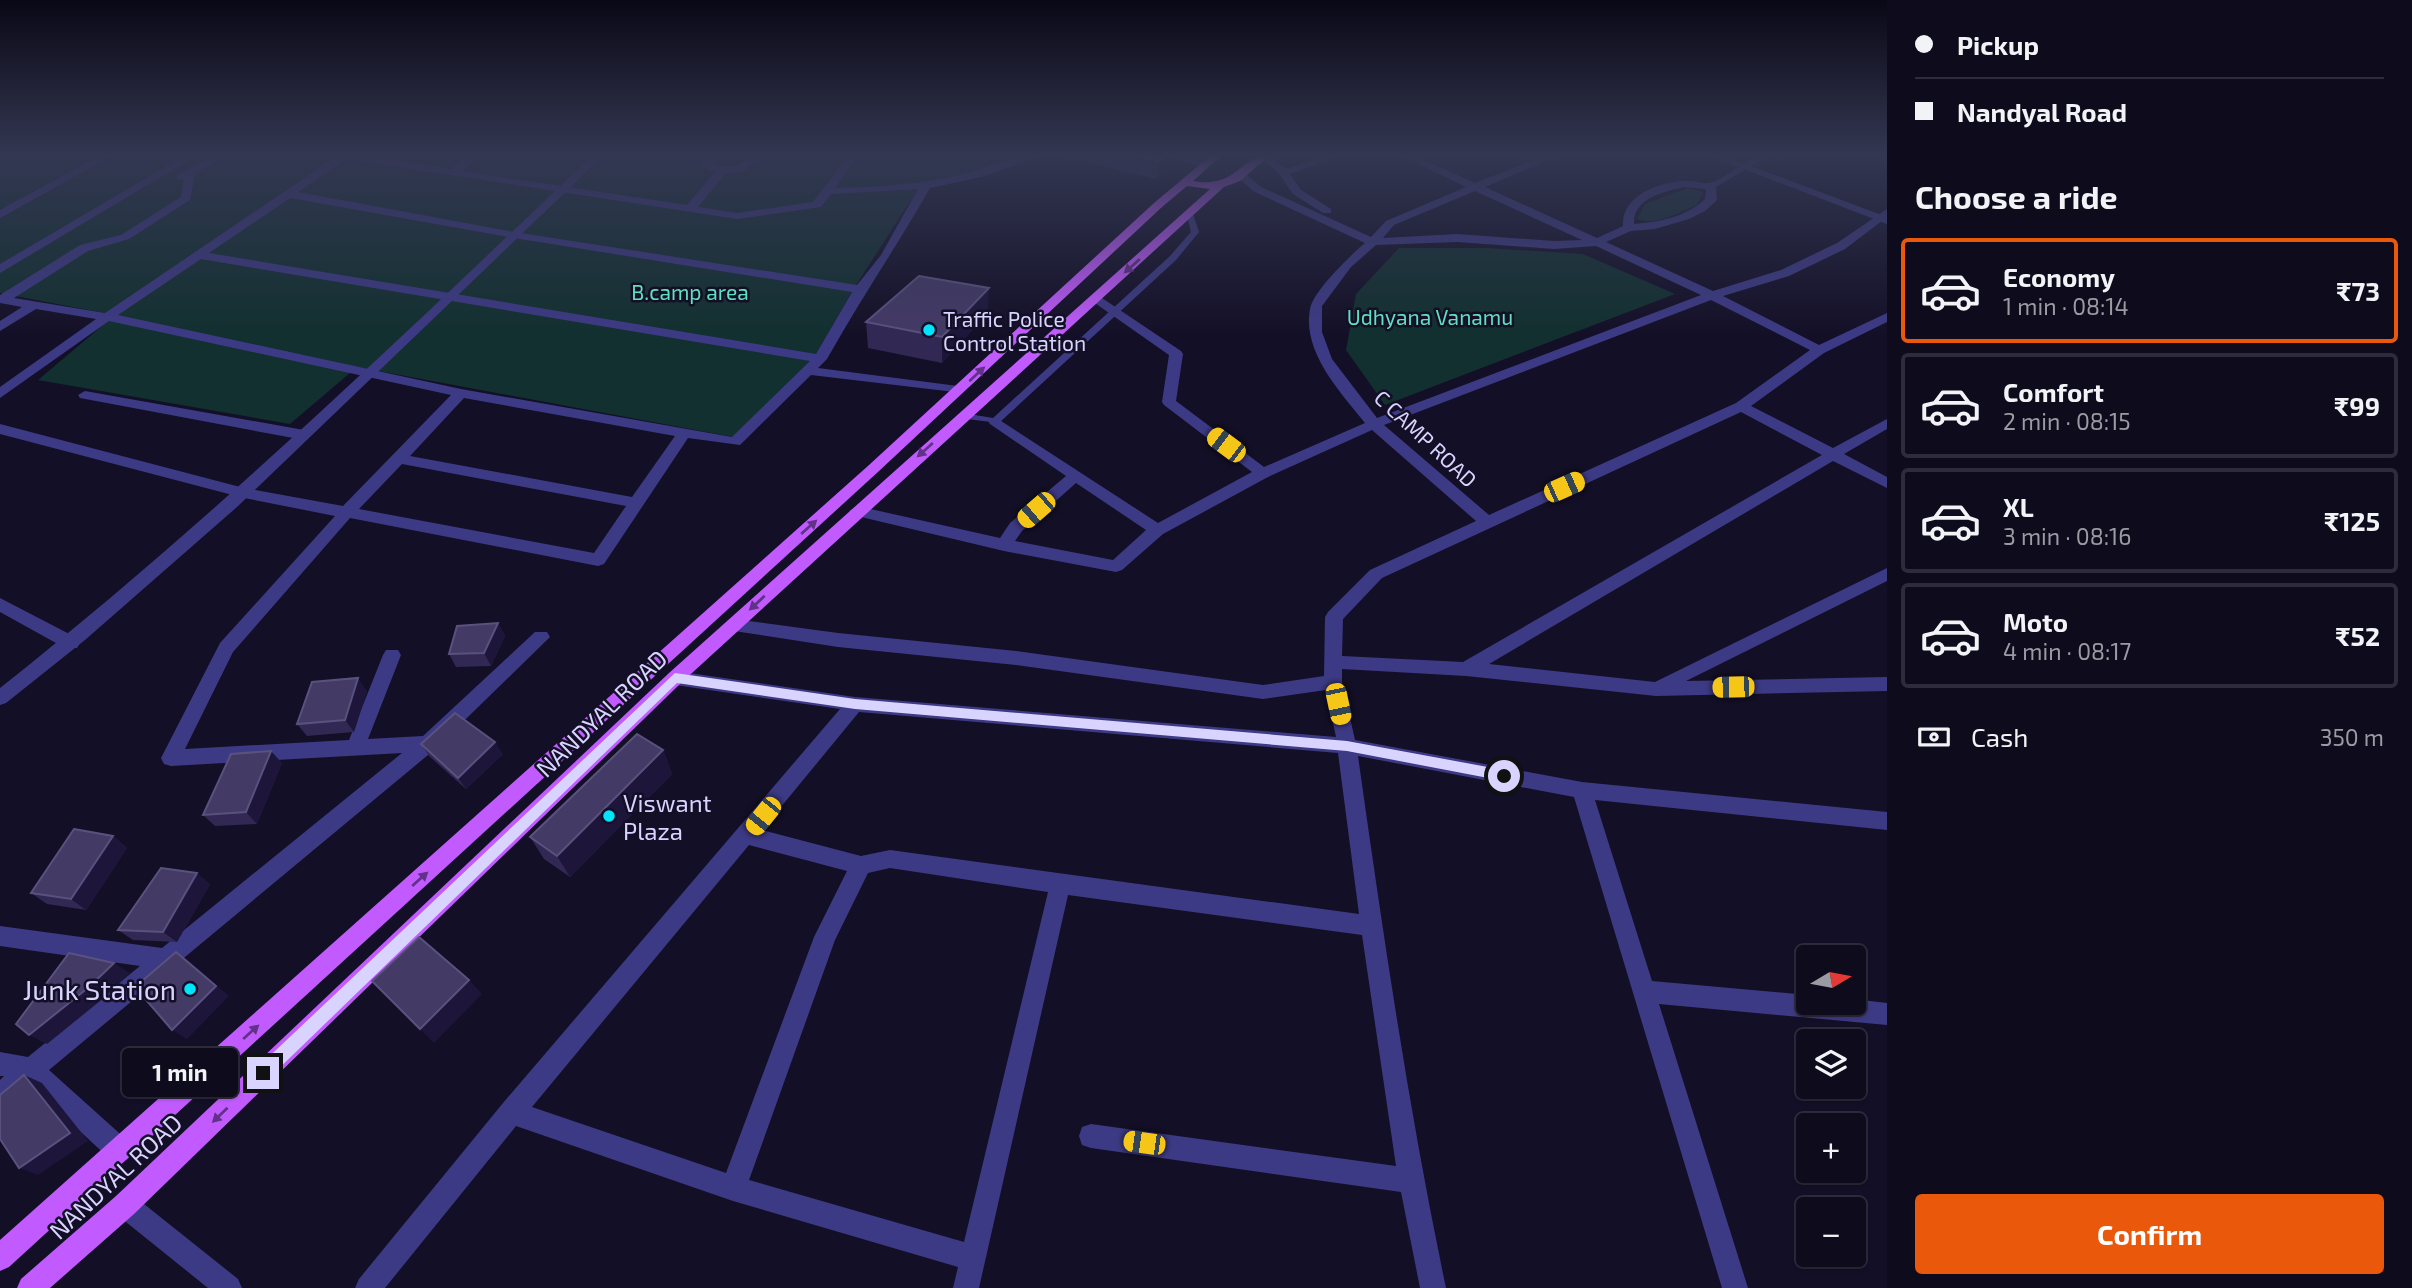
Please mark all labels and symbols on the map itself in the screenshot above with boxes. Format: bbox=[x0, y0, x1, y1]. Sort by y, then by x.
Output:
one-way arrow bbox=[1123, 258, 1141, 274]
park label: B.camp area bbox=[631, 279, 749, 304]
park label: Udhyana Vanamu bbox=[1347, 304, 1513, 329]
place label: Traffic Police Control Station bbox=[943, 306, 1086, 355]
marker: Traffic Police Control Station bbox=[921, 322, 937, 338]
one-way arrow bbox=[968, 366, 985, 382]
street label: C CAMP ROAD bbox=[1370, 384, 1482, 492]
car bbox=[1203, 424, 1250, 466]
one-way arrow bbox=[917, 442, 934, 457]
car bbox=[1541, 469, 1588, 505]
car bbox=[1014, 488, 1059, 532]
one-way arrow bbox=[800, 519, 818, 535]
one-way arrow bbox=[749, 595, 766, 611]
street label: NANDYAL ROAD bbox=[530, 643, 672, 783]
car bbox=[1712, 676, 1755, 698]
car bbox=[1324, 681, 1353, 727]
route start bbox=[1488, 760, 1520, 792]
place label: Viswant Plaza bbox=[623, 788, 712, 845]
car bbox=[742, 793, 785, 839]
marker: Viswant Plaza bbox=[601, 808, 617, 824]
one-way arrow bbox=[411, 872, 428, 887]
north arrow bbox=[1796, 945, 1866, 1015]
place label: Junk Station bbox=[23, 972, 176, 1006]
marker: Junk Station bbox=[182, 981, 198, 997]
one-way arrow bbox=[242, 1024, 259, 1040]
callout: 1 min bbox=[123, 1048, 238, 1098]
route end bbox=[247, 1057, 279, 1089]
one-way arrow bbox=[211, 1106, 228, 1123]
street label: NANDYAL ROAD bbox=[43, 1107, 187, 1245]
car bbox=[1122, 1130, 1167, 1156]

